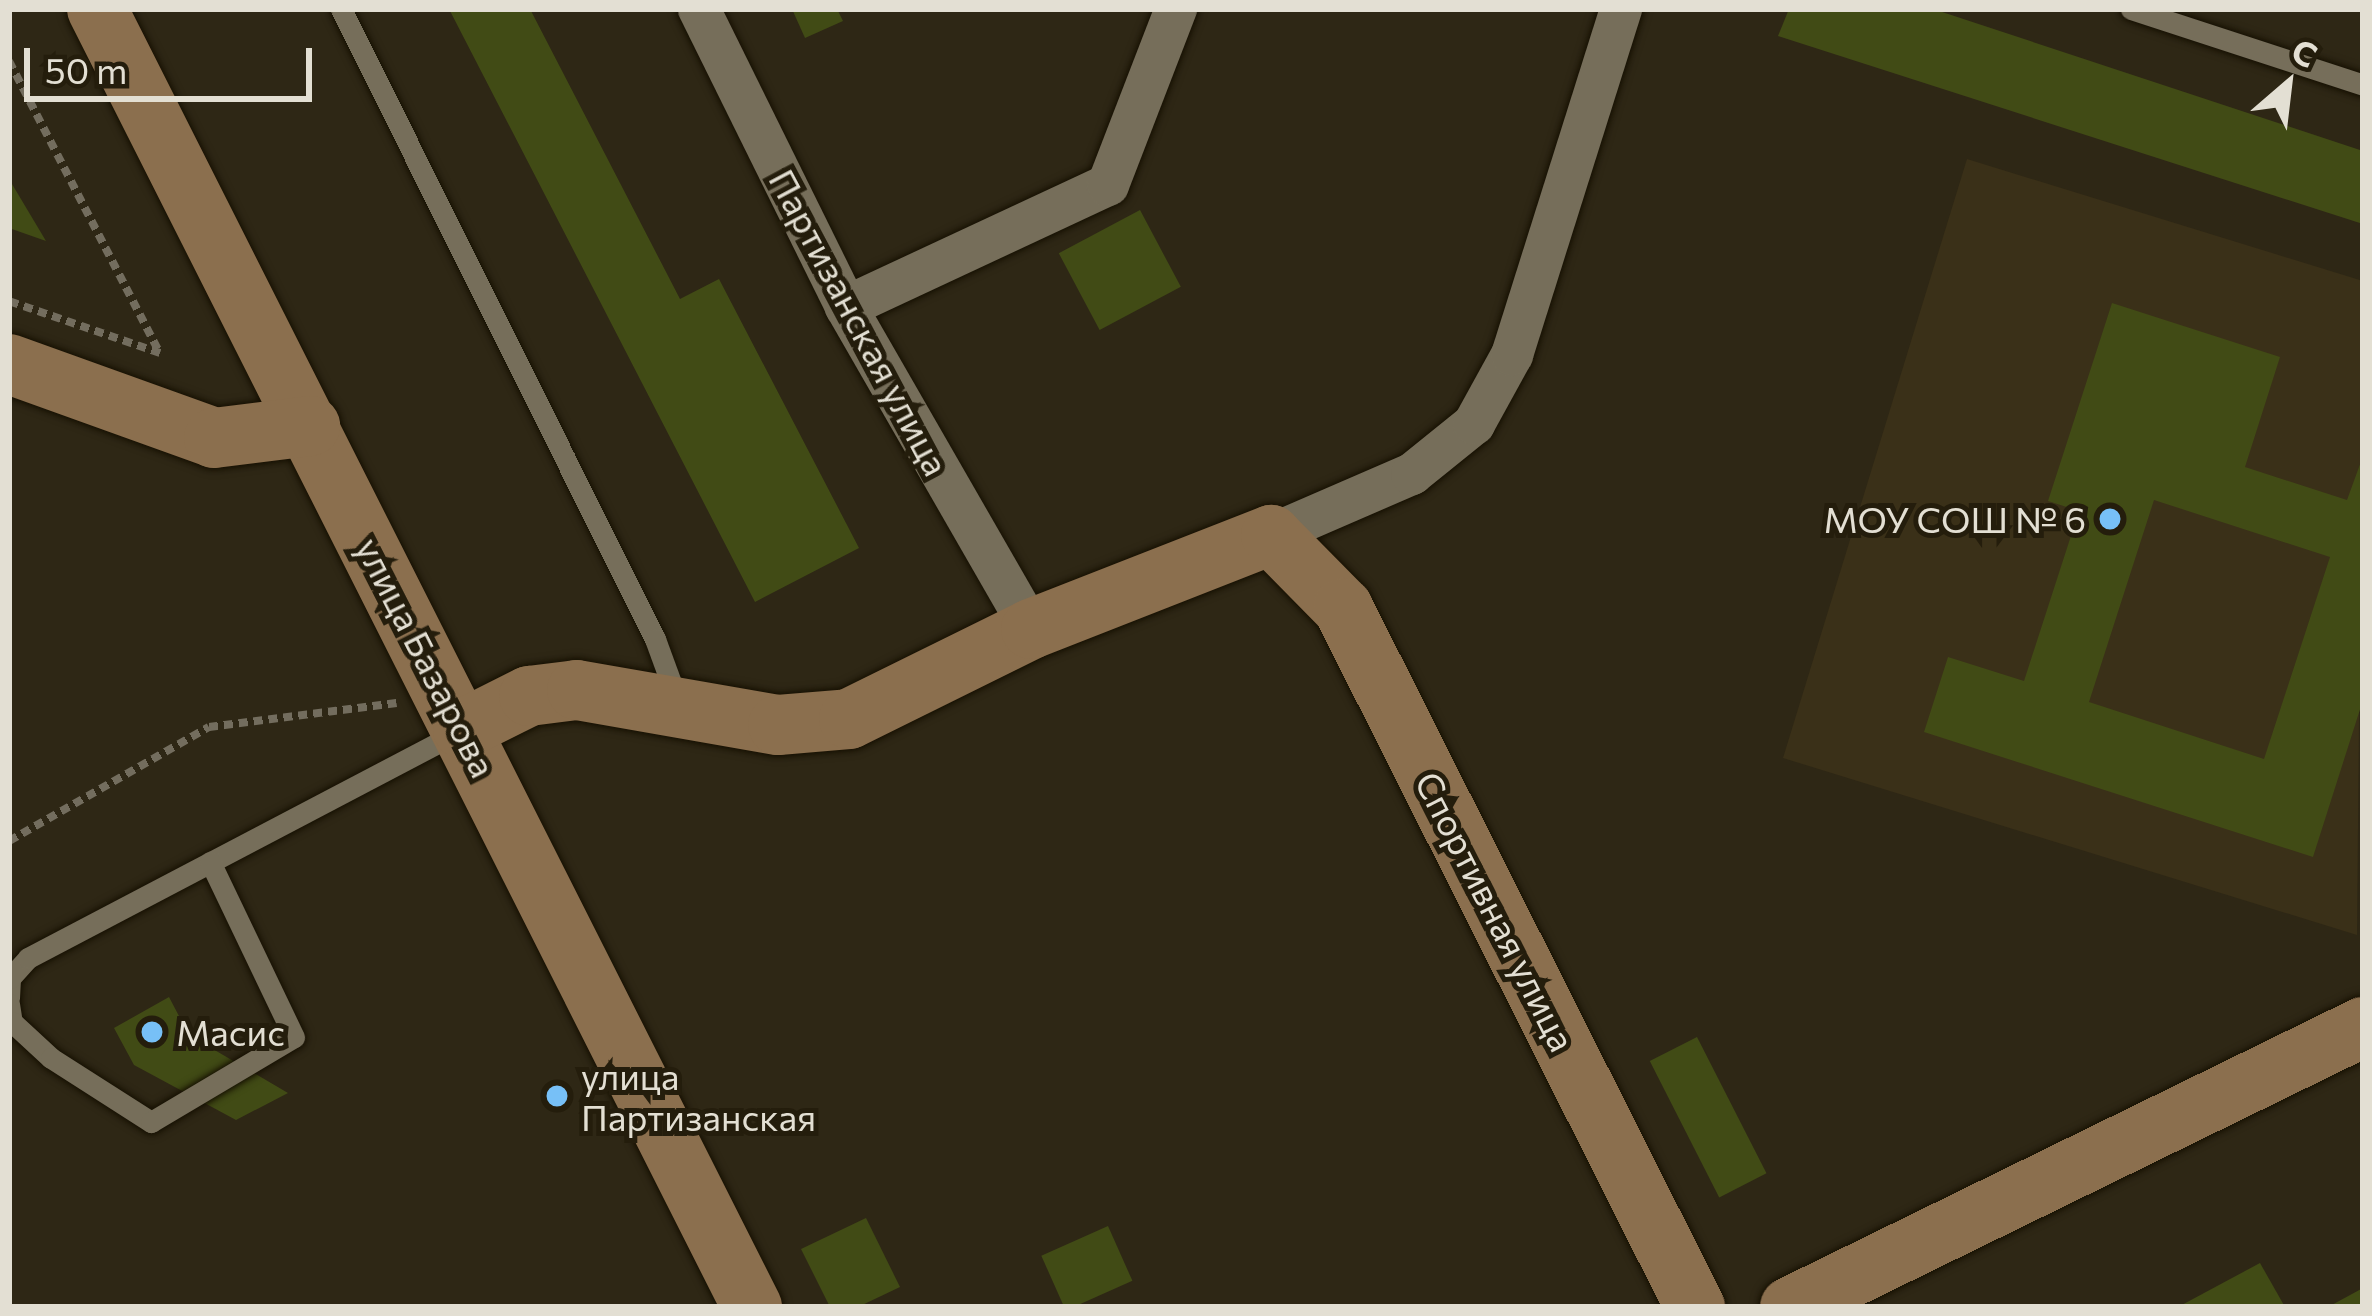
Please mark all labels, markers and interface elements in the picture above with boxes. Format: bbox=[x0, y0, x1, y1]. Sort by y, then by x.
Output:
scale bar bbox=[30, 24, 318, 98]
north arrow bbox=[2228, 24, 2348, 144]
text: С bbox=[2286, 28, 2325, 75]
text: 50 m bbox=[45, 47, 127, 91]
street label: Партизанская улица bbox=[761, 162, 959, 482]
place label: МОУ СОШ № 6 bbox=[1824, 497, 2086, 541]
marker: МОУ СОШ № 6 bbox=[2097, 506, 2123, 532]
street label: улица Базарова bbox=[348, 530, 506, 784]
street label: Спортивная улица bbox=[1407, 764, 1585, 1058]
place label: Масис bbox=[176, 1010, 285, 1054]
marker: Масис bbox=[139, 1019, 165, 1045]
place label: улица Партизанская bbox=[581, 1053, 816, 1138]
marker: улица Партизанская bbox=[544, 1083, 570, 1109]

